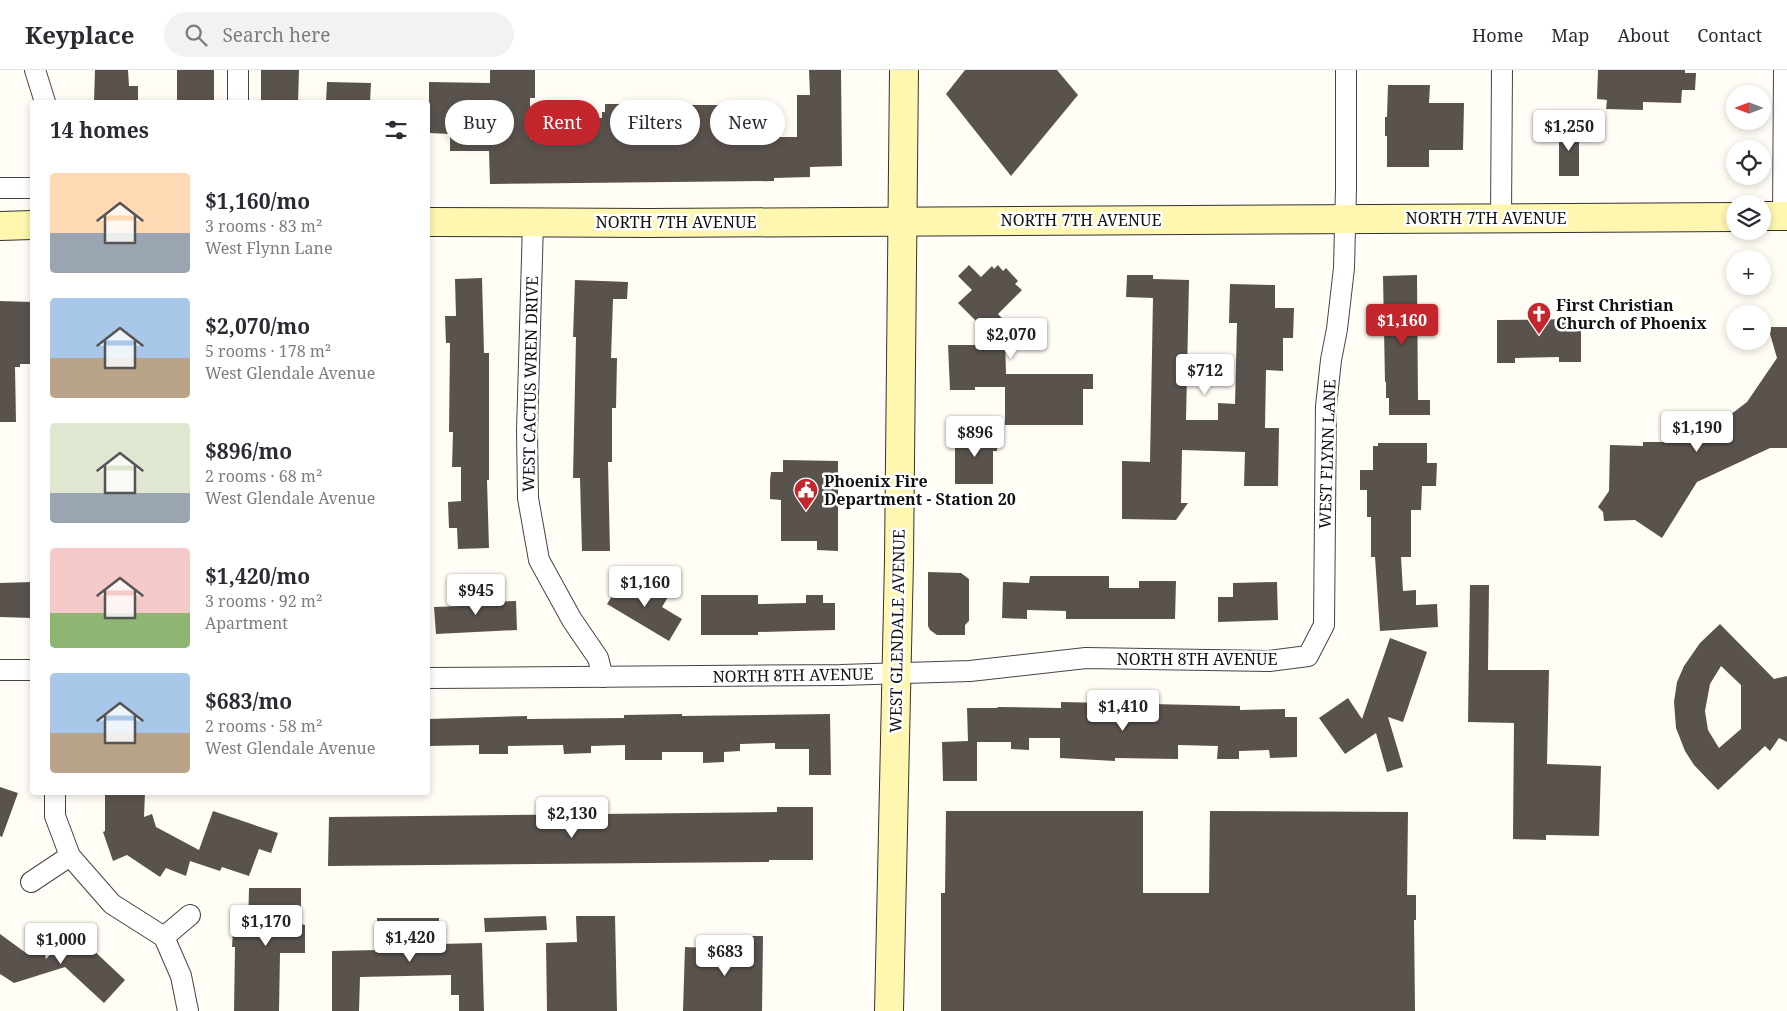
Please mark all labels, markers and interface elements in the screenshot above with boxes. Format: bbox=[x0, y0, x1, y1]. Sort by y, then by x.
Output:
search box bbox=[164, 12, 514, 57]
text: Keyplace bbox=[25, 18, 134, 51]
icon: search bbox=[182, 21, 210, 49]
text: Search here bbox=[222, 22, 330, 48]
text: Home bbox=[1472, 23, 1523, 47]
text: Map bbox=[1551, 23, 1589, 47]
text: About bbox=[1617, 23, 1669, 47]
text: Contact bbox=[1697, 23, 1762, 47]
north arrow bbox=[1726, 85, 1771, 130]
map controls bbox=[1726, 85, 1771, 350]
chip: Buy bbox=[445, 100, 514, 145]
chip: Rent bbox=[524, 100, 600, 145]
chip: Filters bbox=[610, 100, 700, 145]
chip: New bbox=[710, 100, 785, 145]
pin: $1,250 bbox=[1528, 109, 1610, 152]
text: $1,250 bbox=[1544, 115, 1594, 137]
text: 14 homes bbox=[50, 116, 149, 144]
icon: filters bbox=[382, 116, 410, 144]
button: locate bbox=[1726, 140, 1771, 185]
text: $1,160/mo bbox=[205, 187, 310, 215]
icon: home bbox=[90, 193, 150, 253]
button: layers bbox=[1726, 195, 1771, 240]
street label: NORTH 7TH AVENUE bbox=[1406, 207, 1566, 229]
street label: NORTH 7TH AVENUE bbox=[1001, 209, 1161, 231]
street label: NORTH 7TH AVENUE bbox=[596, 211, 756, 233]
text: 3 rooms · 83 m² bbox=[205, 215, 322, 237]
text: West Flynn Lane bbox=[205, 237, 332, 259]
button: + bbox=[1726, 250, 1771, 295]
street label: WEST CACTUS WREN DRIVE bbox=[517, 276, 543, 492]
place label: First Christian Church of Phoenix bbox=[1556, 294, 1707, 334]
church icon: First Christian Church of Phoenix bbox=[1526, 301, 1552, 335]
pin: $1,160 bbox=[1361, 304, 1443, 346]
button: − bbox=[1726, 305, 1771, 350]
text: $1,160 bbox=[1377, 309, 1427, 331]
text: $2,070/mo bbox=[205, 312, 310, 340]
icon: home bbox=[90, 318, 150, 378]
pin: $2,070 bbox=[970, 318, 1052, 360]
text: $2,070 bbox=[986, 323, 1036, 345]
text: 5 rooms · 178 m² bbox=[205, 340, 331, 362]
pin: $712 bbox=[1175, 354, 1235, 396]
text: $712 bbox=[1187, 359, 1223, 381]
text: West Glendale Avenue bbox=[205, 362, 375, 384]
street label: WEST FLYNN LANE bbox=[1313, 379, 1341, 529]
pin: $1,190 bbox=[1656, 410, 1738, 453]
pin: $896 bbox=[945, 416, 1005, 458]
text: $1,190 bbox=[1672, 416, 1722, 438]
text: $896 bbox=[957, 421, 993, 443]
text: $896/mo bbox=[205, 437, 292, 465]
icon: home bbox=[90, 443, 150, 503]
text: 2 rooms · 68 m² bbox=[205, 465, 322, 487]
place label: Phoenix Fire Department - Station 20 bbox=[824, 470, 1016, 510]
public building icon: Phoenix Fire Department - Station 20 bbox=[793, 477, 819, 511]
text: West Glendale Avenue bbox=[205, 487, 375, 509]
street label: WEST GLENDALE AVENUE bbox=[884, 529, 910, 733]
text: $1,420/mo bbox=[205, 562, 310, 590]
pin: $1,160 bbox=[604, 566, 686, 608]
icon: home bbox=[90, 568, 150, 628]
text: $1,160 bbox=[620, 571, 670, 593]
pin: $945 bbox=[446, 574, 506, 616]
text: $945 bbox=[458, 579, 494, 601]
text: 3 rooms · 92 m² bbox=[205, 590, 322, 612]
text: Apartment bbox=[205, 612, 288, 634]
street label: NORTH 8TH AVENUE bbox=[1117, 648, 1277, 670]
street label: NORTH 8TH AVENUE bbox=[712, 663, 874, 687]
text: $683/mo bbox=[205, 687, 292, 715]
pin: $1,410 bbox=[1082, 690, 1164, 732]
icon: home bbox=[90, 693, 150, 753]
text: $1,410 bbox=[1098, 695, 1148, 717]
text: 2 rooms · 58 m² bbox=[205, 715, 322, 737]
text: West Glendale Avenue bbox=[205, 737, 375, 759]
pin: $2,130 bbox=[531, 796, 613, 839]
text: $2,130 bbox=[547, 802, 597, 824]
pin: $1,170 bbox=[225, 904, 307, 947]
text: $1,170 bbox=[241, 910, 291, 932]
pin: $1,420 bbox=[369, 920, 451, 963]
pin: $1,000 bbox=[20, 922, 102, 965]
text: $1,420 bbox=[385, 926, 435, 948]
text: $1,000 bbox=[36, 928, 86, 950]
pin: $683 bbox=[695, 934, 755, 977]
text: $683 bbox=[707, 940, 743, 962]

